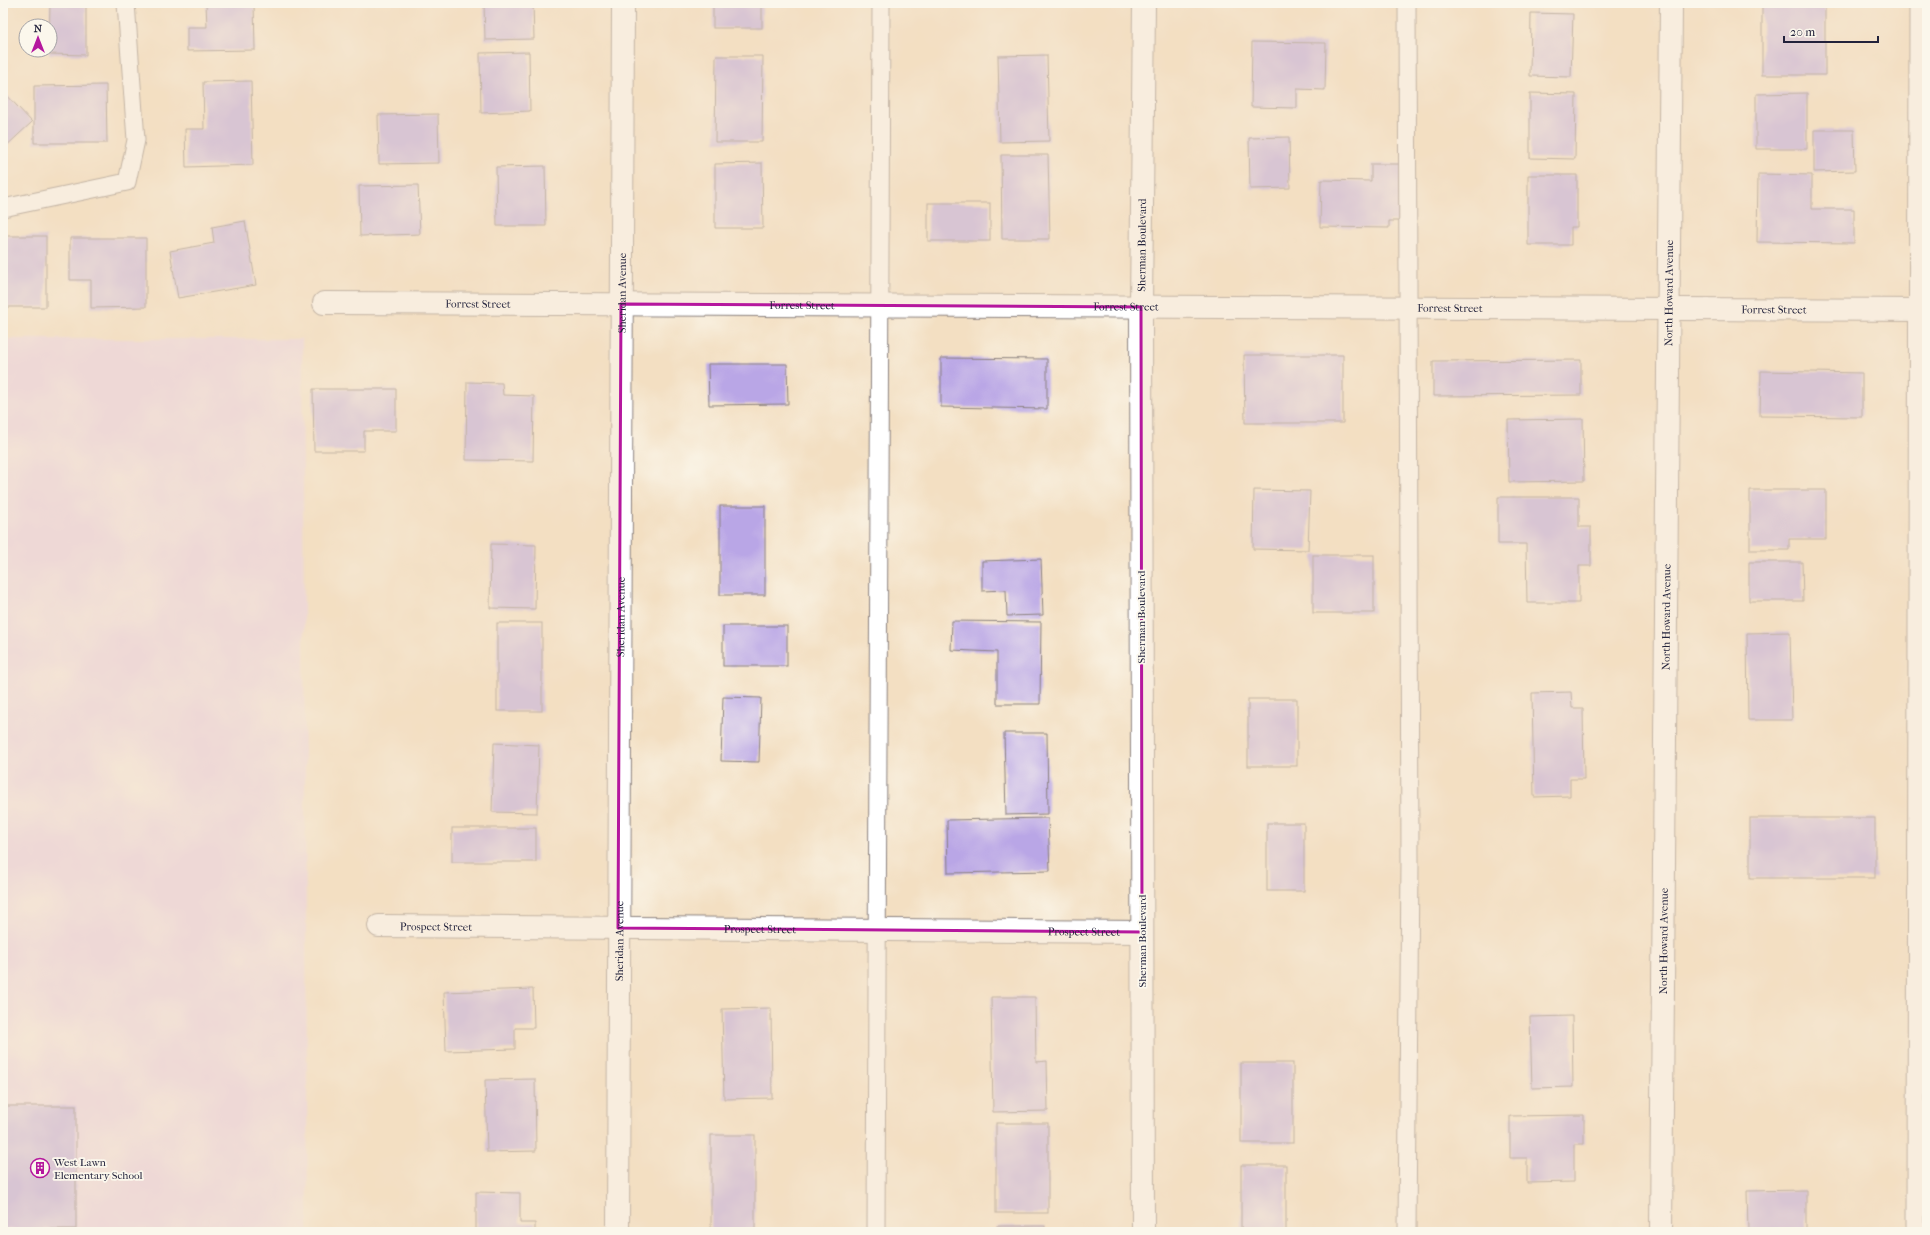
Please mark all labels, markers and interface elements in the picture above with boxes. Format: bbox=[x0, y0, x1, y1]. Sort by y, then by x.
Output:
north arrow bbox=[18, 18, 58, 58]
scale bar bbox=[1784, 18, 1878, 44]
text: N bbox=[34, 22, 43, 35]
text: 20 m bbox=[1790, 25, 1815, 39]
street label: Sherman Boulevard bbox=[1135, 197, 1149, 292]
street label: North Howard Avenue bbox=[1662, 239, 1676, 346]
street label: Sheridan Avenue bbox=[616, 252, 629, 333]
street label: Forrest Street bbox=[445, 298, 511, 311]
street label: Forrest Street bbox=[769, 299, 835, 312]
street label: Forrest Street bbox=[1093, 300, 1159, 314]
street label: Forrest Street bbox=[1417, 302, 1483, 315]
street label: Forrest Street bbox=[1741, 303, 1807, 316]
street label: North Howard Avenue bbox=[1660, 563, 1673, 670]
street label: Sherman Boulevard bbox=[1135, 569, 1148, 664]
street label: Sheridan Avenue bbox=[614, 576, 628, 657]
street label: North Howard Avenue bbox=[1657, 887, 1671, 994]
street label: Sherman Boulevard bbox=[1136, 893, 1149, 988]
street label: Sheridan Avenue bbox=[613, 900, 626, 981]
street label: Prospect Street bbox=[400, 920, 472, 934]
street label: Prospect Street bbox=[724, 923, 796, 936]
street label: Prospect Street bbox=[1048, 925, 1120, 939]
place label: West Lawn Elementary School bbox=[53, 1156, 143, 1182]
building icon: West Lawn Elementary School bbox=[29, 1157, 51, 1179]

